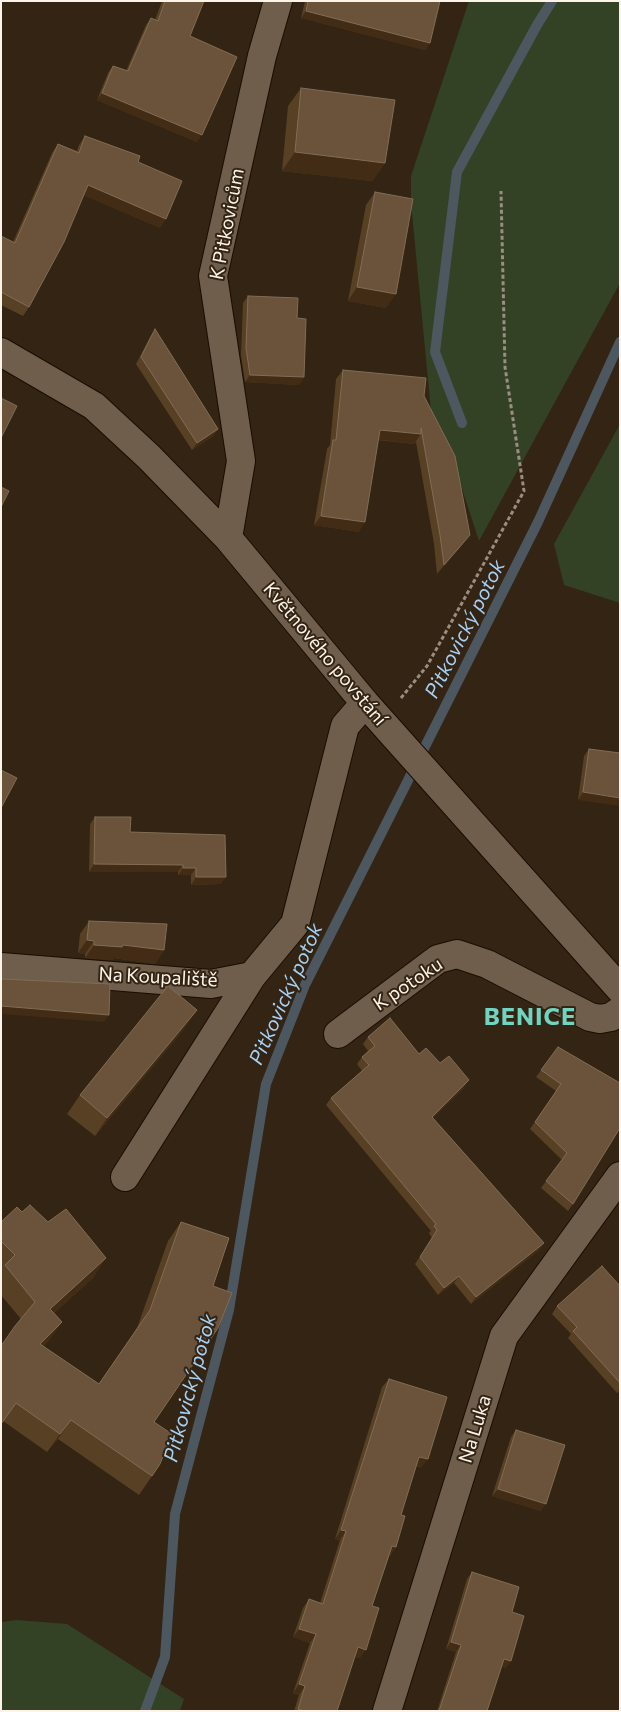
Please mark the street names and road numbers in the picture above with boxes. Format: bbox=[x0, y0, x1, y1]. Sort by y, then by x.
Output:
street label: K Pitkovicům bbox=[205, 166, 249, 282]
street label: Květnového povstání bbox=[258, 578, 392, 730]
street label: K potoku bbox=[369, 953, 447, 1015]
street label: Na Koupaliště bbox=[98, 962, 218, 992]
street label: Na Luka bbox=[454, 1392, 496, 1466]

